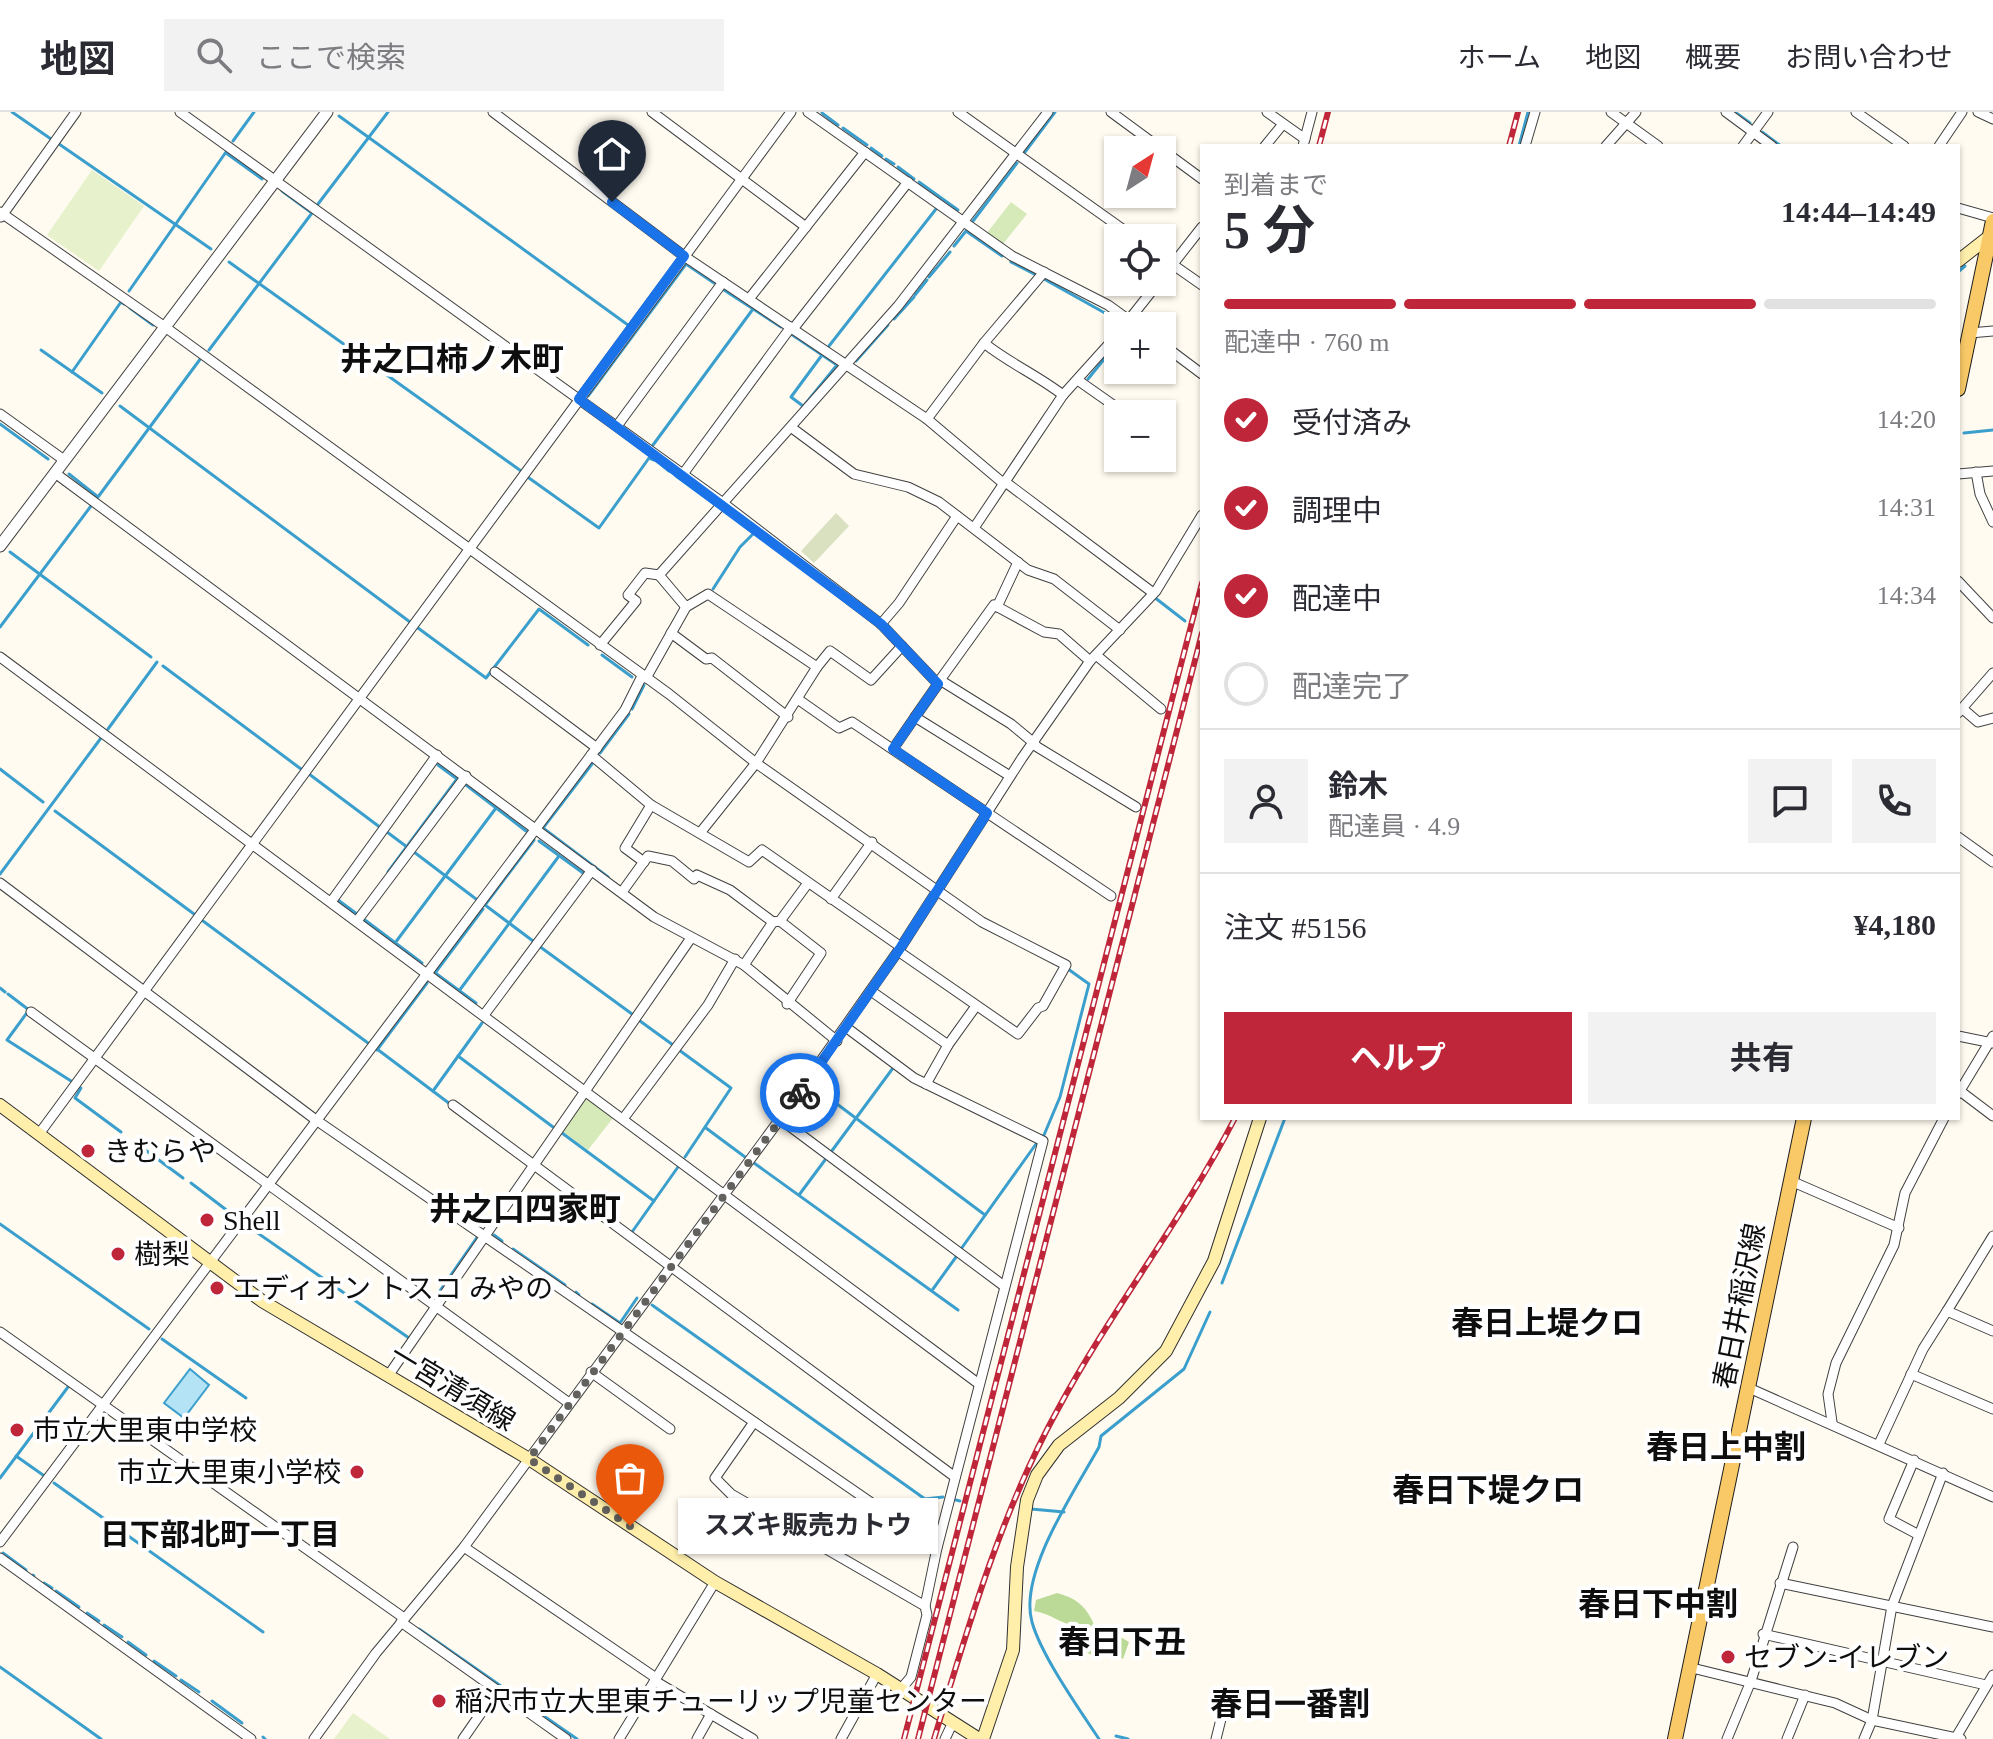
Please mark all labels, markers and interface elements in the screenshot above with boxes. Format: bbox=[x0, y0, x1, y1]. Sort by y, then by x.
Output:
search box bbox=[164, 19, 724, 91]
icon: search bbox=[192, 33, 236, 77]
text: 地図 bbox=[40, 38, 116, 80]
text: ここで検索 bbox=[256, 41, 406, 74]
text: ホーム bbox=[1458, 42, 1541, 73]
text: 地図 bbox=[1585, 42, 1641, 73]
text: 概要 bbox=[1685, 42, 1741, 73]
text: お問い合わせ bbox=[1785, 42, 1953, 73]
pin bbox=[578, 120, 646, 202]
icon: home bbox=[590, 132, 634, 176]
north arrow bbox=[1104, 136, 1176, 208]
map controls bbox=[1104, 136, 1176, 472]
text: 到着まで bbox=[1224, 171, 1328, 200]
text: 14:44–14:49 bbox=[1781, 195, 1936, 228]
text: 5 分 bbox=[1224, 202, 1315, 259]
button: locate bbox=[1104, 224, 1176, 296]
button: + bbox=[1104, 312, 1176, 384]
text: 配達中 · 760 m bbox=[1224, 328, 1389, 357]
district label: 井之口柿ノ木町 bbox=[340, 341, 564, 377]
icon: check bbox=[1224, 398, 1268, 442]
button: − bbox=[1104, 400, 1176, 472]
text: 14:20 bbox=[1877, 405, 1936, 434]
text: 受付済み bbox=[1292, 406, 1412, 439]
icon: check bbox=[1224, 486, 1268, 530]
text: 14:31 bbox=[1877, 493, 1936, 522]
text: 調理中 bbox=[1292, 494, 1382, 527]
icon: check bbox=[1224, 574, 1268, 618]
text: 14:34 bbox=[1877, 581, 1936, 610]
text: 配達中 bbox=[1292, 582, 1382, 615]
text: 配達完了 bbox=[1292, 670, 1412, 703]
button: person bbox=[1224, 759, 1308, 843]
button: chat bbox=[1748, 759, 1832, 843]
button: phone bbox=[1852, 759, 1936, 843]
text: 鈴木 bbox=[1328, 769, 1388, 802]
text: 配達員 · 4.9 bbox=[1328, 812, 1460, 841]
text: ¥4,180 bbox=[1854, 908, 1936, 941]
text: 注文 #5156 bbox=[1224, 911, 1367, 944]
button: ヘルプ bbox=[1224, 1012, 1572, 1104]
button: 共有 bbox=[1588, 1012, 1936, 1104]
courier bbox=[760, 1053, 840, 1133]
icon: bike bbox=[778, 1071, 822, 1115]
place label: きむらや bbox=[104, 1136, 216, 1167]
marker: きむらや bbox=[79, 1142, 97, 1160]
district label: 井之口四家町 bbox=[429, 1191, 621, 1227]
place label: Shell bbox=[223, 1205, 281, 1236]
marker: Shell bbox=[198, 1211, 216, 1229]
street label: 春日井稲沢線 bbox=[1708, 1221, 1771, 1392]
place label: 樹梨 bbox=[134, 1239, 190, 1270]
marker: 樹梨 bbox=[109, 1245, 127, 1263]
place label: エディオン トスコ みやの bbox=[233, 1273, 553, 1304]
marker: エディオン トスコ みやの bbox=[208, 1279, 226, 1297]
district label: 春日上堤クロ bbox=[1451, 1305, 1643, 1341]
street label: 一宮清須線 bbox=[385, 1338, 521, 1437]
place label: 市立大里東中学校 bbox=[33, 1415, 257, 1446]
marker: 市立大里東中学校 bbox=[8, 1421, 26, 1439]
district label: 春日上中割 bbox=[1646, 1429, 1806, 1465]
pin bbox=[596, 1444, 664, 1526]
icon: bag bbox=[608, 1456, 652, 1500]
place label: 市立大里東小学校 bbox=[117, 1457, 341, 1488]
marker: 市立大里東小学校 bbox=[348, 1463, 366, 1481]
district label: 春日下堤クロ bbox=[1392, 1472, 1584, 1508]
callout: スズキ販売カトウ bbox=[678, 1498, 938, 1554]
text: スズキ販売カトウ bbox=[704, 1511, 912, 1540]
district label: 日下部北町一丁目 bbox=[100, 1518, 340, 1551]
district label: 春日下中割 bbox=[1578, 1586, 1738, 1622]
district label: 春日下丑 bbox=[1058, 1624, 1186, 1660]
place label: セブン-イレブン bbox=[1744, 1642, 1949, 1673]
marker: セブン-イレブン bbox=[1719, 1648, 1737, 1666]
place label: 稲沢市立大里東チューリップ児童センター bbox=[455, 1686, 987, 1717]
district label: 春日一番割 bbox=[1210, 1686, 1370, 1722]
marker: 稲沢市立大里東チューリップ児童センター bbox=[430, 1692, 448, 1710]

